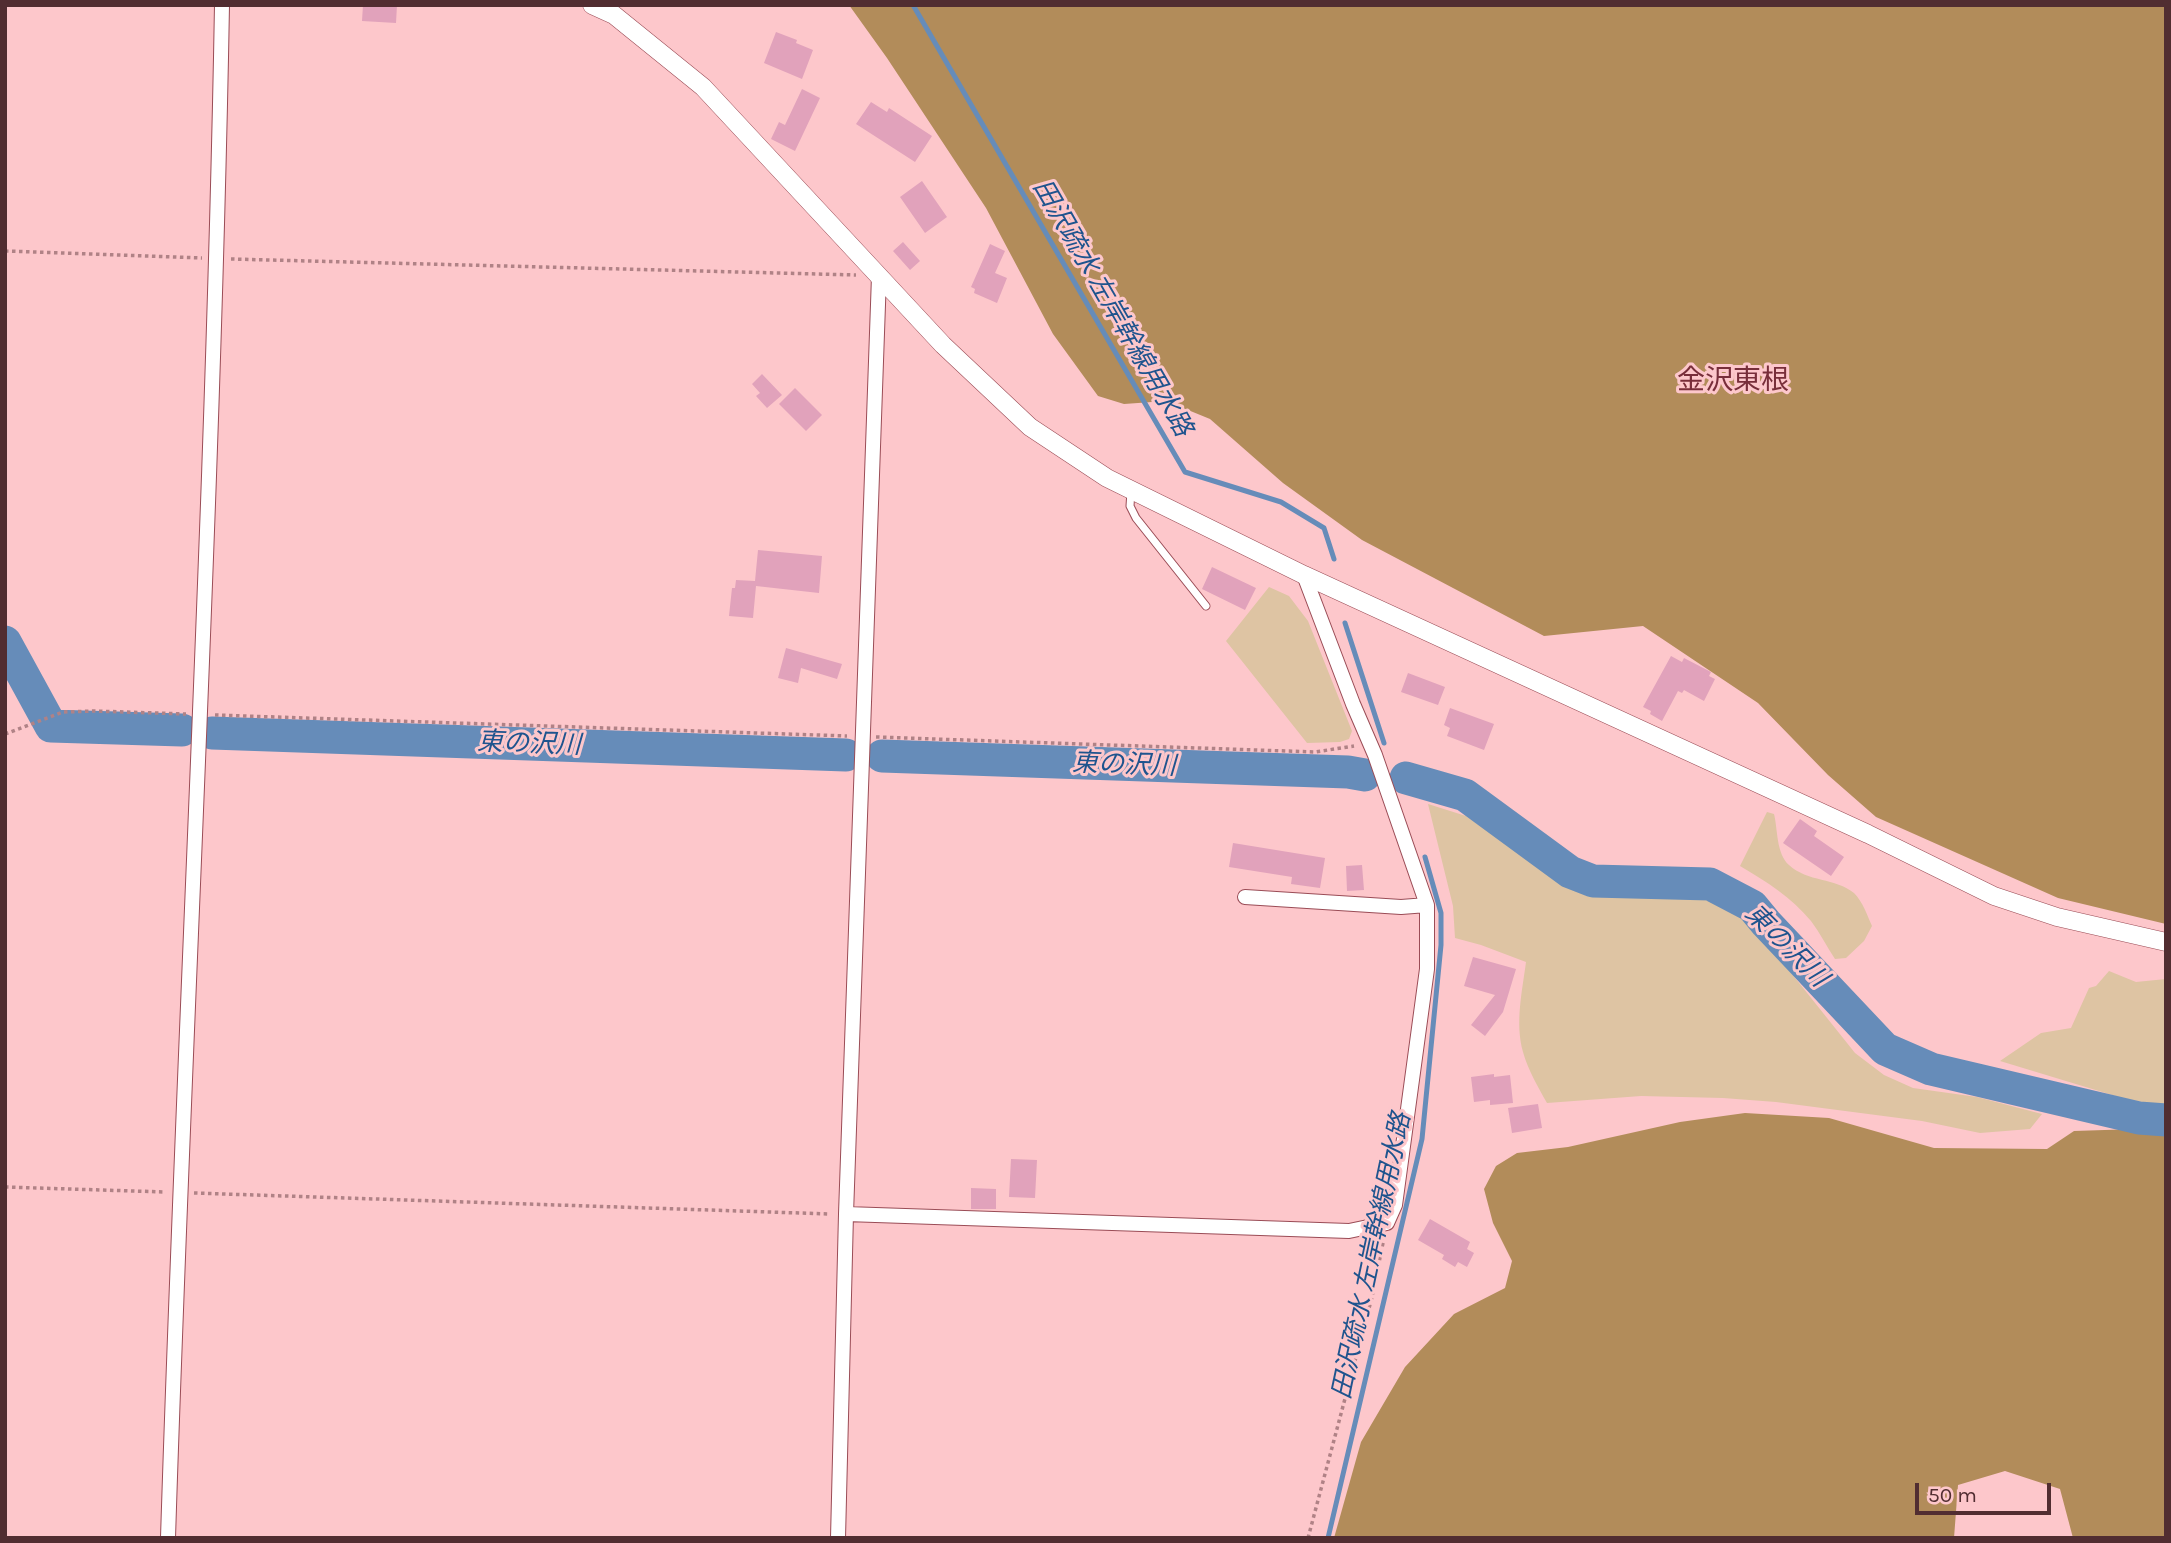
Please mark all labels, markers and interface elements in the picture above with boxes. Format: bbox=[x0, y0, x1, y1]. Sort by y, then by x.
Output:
water label: 田沢疏水 左岸幹線用水路 bbox=[1026, 174, 1198, 442]
district label: 金沢東根 bbox=[1677, 364, 1789, 398]
water label: 東の沢川 bbox=[476, 727, 582, 761]
water label: 東の沢川 bbox=[1071, 748, 1177, 782]
water label: 東の沢川 bbox=[1738, 898, 1834, 994]
water label: 田沢疏水 左岸幹線用水路 bbox=[1326, 1110, 1418, 1402]
scale bar bbox=[1919, 1470, 2056, 1514]
text: 50 m bbox=[1928, 1483, 1977, 1507]

